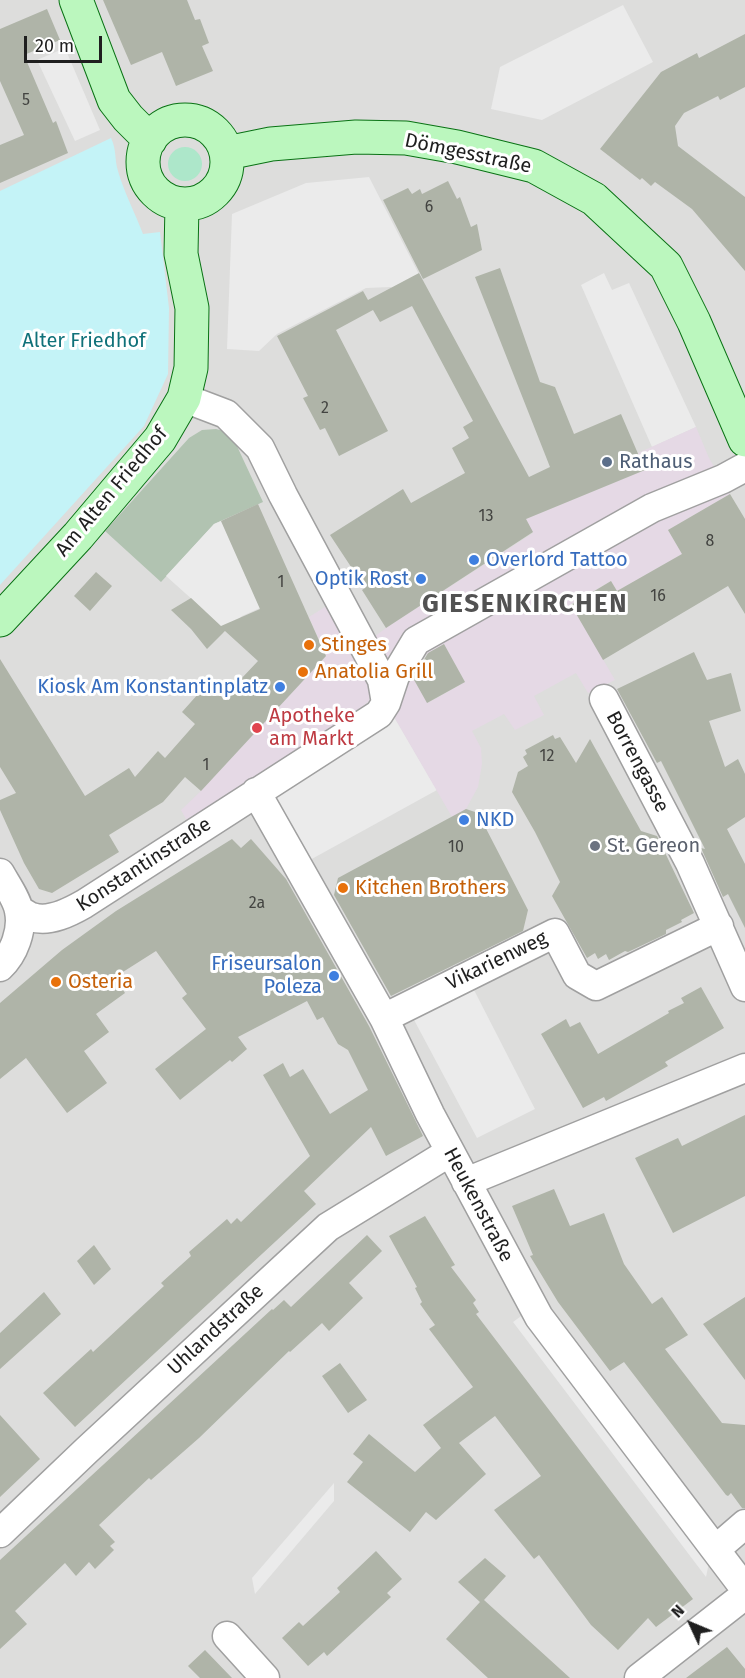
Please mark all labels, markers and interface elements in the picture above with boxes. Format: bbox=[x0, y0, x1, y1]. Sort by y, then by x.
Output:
scale bar bbox=[27, 24, 105, 62]
text: 20 m bbox=[35, 35, 74, 57]
house number: 5 bbox=[22, 91, 30, 111]
street label: Dömgesstraße bbox=[402, 129, 534, 179]
house number: 6 bbox=[425, 198, 433, 218]
park label: Alter Friedhof bbox=[22, 329, 146, 353]
house number: 2 bbox=[321, 399, 329, 419]
street label: Am Alten Friedhof bbox=[51, 422, 173, 562]
place label: Rathaus bbox=[619, 450, 693, 474]
marker: Rathaus bbox=[600, 455, 614, 469]
house number: 13 bbox=[479, 507, 493, 527]
house number: 8 bbox=[706, 532, 714, 552]
place label: Overlord Tattoo bbox=[486, 548, 628, 572]
marker: Overlord Tattoo bbox=[467, 553, 481, 567]
place label: Optik Rost bbox=[315, 567, 409, 591]
marker: Optik Rost bbox=[414, 572, 428, 586]
house number: 1 bbox=[278, 573, 284, 593]
house number: 16 bbox=[650, 587, 666, 607]
district label: GIESENKIRCHEN bbox=[422, 589, 628, 621]
place label: Stinges bbox=[321, 633, 387, 657]
marker: Stinges bbox=[302, 638, 316, 652]
place label: Anatolia Grill bbox=[315, 660, 433, 684]
marker: Anatolia Grill bbox=[296, 665, 310, 679]
place label: Kiosk Am Konstantinplatz bbox=[37, 675, 268, 699]
marker: Kiosk Am Konstantinplatz bbox=[273, 680, 287, 694]
place label: Apotheke am Markt bbox=[269, 704, 355, 751]
street label: Borrengasse bbox=[600, 707, 674, 817]
marker: Apotheke am Markt bbox=[250, 721, 264, 735]
house number: 12 bbox=[540, 747, 554, 767]
house number: 1 bbox=[203, 756, 209, 776]
place label: NKD bbox=[476, 808, 514, 832]
street label: Konstantinstraße bbox=[72, 813, 216, 917]
marker: NKD bbox=[457, 813, 471, 827]
place label: St. Gereon bbox=[607, 834, 700, 858]
house number: 10 bbox=[448, 838, 464, 858]
marker: St. Gereon bbox=[588, 839, 602, 853]
place label: Kitchen Brothers bbox=[355, 876, 506, 900]
marker: Kitchen Brothers bbox=[336, 881, 350, 895]
house number: 2a bbox=[249, 894, 265, 914]
street label: Vikarienweg bbox=[443, 926, 551, 996]
place label: Friseursalon Poleza bbox=[211, 952, 322, 999]
marker: Friseursalon Poleza bbox=[327, 969, 341, 983]
place label: Osteria bbox=[68, 970, 133, 994]
marker: Osteria bbox=[49, 975, 63, 989]
street label: Heukenstraße bbox=[438, 1144, 518, 1266]
street label: Uhlandstraße bbox=[163, 1279, 269, 1381]
north arrow bbox=[661, 1594, 721, 1654]
text: N bbox=[667, 1601, 688, 1622]

